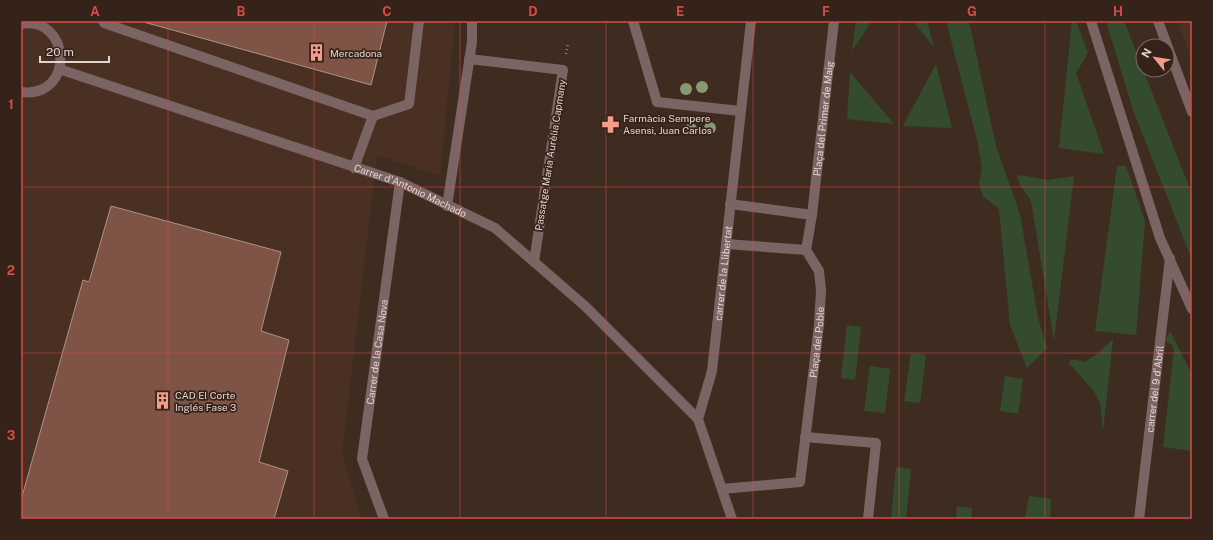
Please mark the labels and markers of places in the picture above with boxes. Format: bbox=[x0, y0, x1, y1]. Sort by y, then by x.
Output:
building icon: Mercadona bbox=[307, 43, 327, 63]
place label: Mercadona bbox=[330, 47, 382, 59]
place label: Farmàcia Sempere Asensi, Juan Carlos bbox=[623, 112, 712, 136]
pharmacy icon: Farmàcia Sempere Asensi, Juan Carlos bbox=[600, 114, 620, 134]
place label: CAD El Corte Inglés Fase 3 bbox=[175, 389, 236, 413]
building icon: CAD El Corte Inglés Fase 3 bbox=[152, 391, 172, 411]

